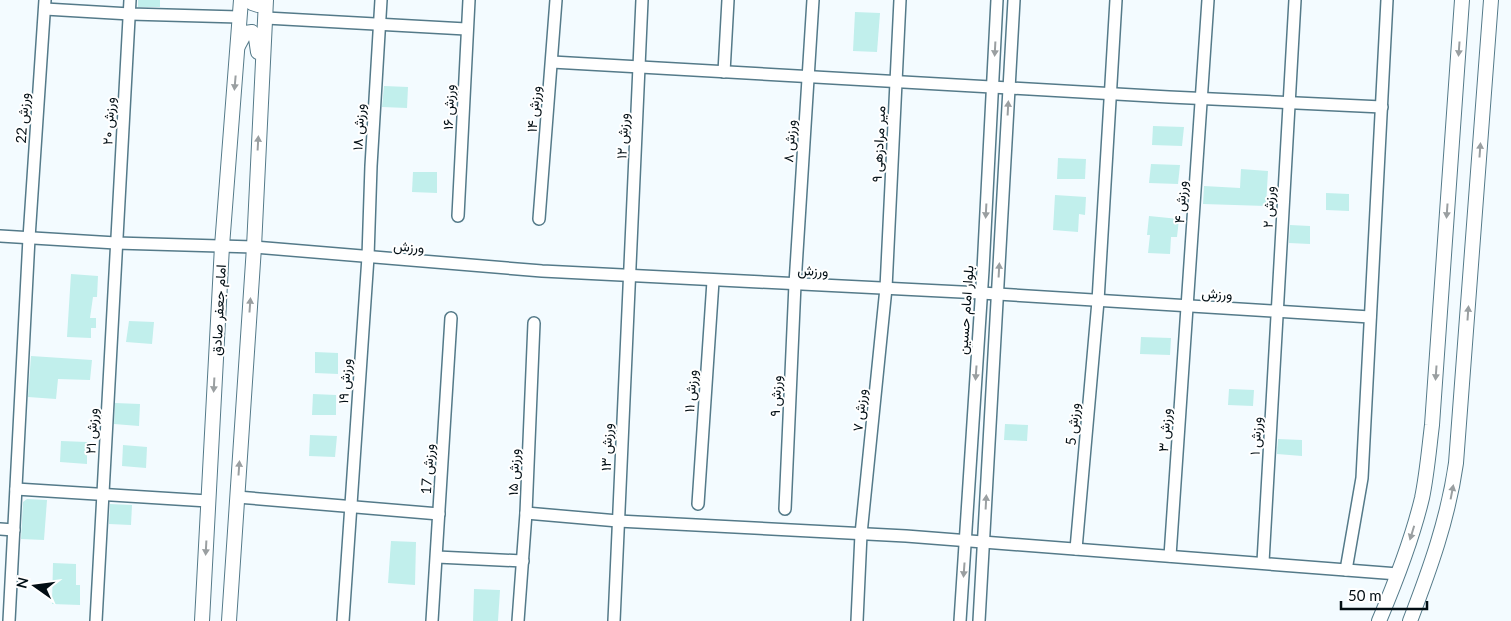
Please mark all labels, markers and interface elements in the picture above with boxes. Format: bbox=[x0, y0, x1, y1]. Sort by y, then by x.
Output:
one-way arrow bbox=[990, 41, 998, 57]
one-way arrow bbox=[1454, 41, 1462, 57]
one-way arrow bbox=[230, 76, 238, 92]
street label: ورزش ۱۶ bbox=[439, 84, 458, 130]
street label: ورزش ۱۴ bbox=[522, 85, 544, 133]
street label: ورزش 22 bbox=[12, 92, 33, 144]
street label: ورزش ۲۰ bbox=[98, 97, 119, 145]
one-way arrow bbox=[1005, 100, 1013, 116]
street label: ورزش ۱۸ bbox=[348, 103, 369, 151]
street label: میر مرادزهی ۹ bbox=[868, 105, 889, 183]
street label: ورزش ۱۲ bbox=[612, 113, 633, 159]
street label: ورزش ۸ bbox=[779, 119, 800, 163]
one-way arrow bbox=[255, 135, 263, 151]
one-way arrow bbox=[1476, 142, 1484, 158]
street label: ورزش ۴ bbox=[1170, 180, 1191, 224]
street label: ورزش ۲ bbox=[1258, 186, 1279, 228]
one-way arrow bbox=[982, 203, 990, 219]
one-way arrow bbox=[1443, 203, 1451, 219]
street label: ورزش bbox=[393, 236, 425, 257]
street label: ورزش bbox=[797, 261, 829, 280]
one-way arrow bbox=[996, 262, 1004, 278]
street label: امام جعفر صادق bbox=[207, 264, 230, 356]
street label: بلوار امام حسین bbox=[953, 265, 978, 355]
street label: ورزش bbox=[1201, 284, 1233, 303]
one-way arrow bbox=[246, 297, 254, 313]
one-way arrow bbox=[1465, 304, 1473, 320]
street label: ورزش ۱۹ bbox=[334, 358, 355, 404]
one-way arrow bbox=[972, 365, 980, 381]
one-way arrow bbox=[1431, 365, 1439, 381]
street label: ورزش ۱۱ bbox=[680, 369, 701, 413]
street label: ورزش ۹ bbox=[766, 375, 785, 417]
one-way arrow bbox=[210, 378, 218, 394]
street label: ورزش ۷ bbox=[848, 388, 871, 432]
street label: ورزش 5 bbox=[1062, 402, 1083, 446]
street label: ورزش ۲۱ bbox=[81, 408, 102, 454]
street label: ورزش ۳ bbox=[1154, 408, 1175, 453]
street label: ورزش ۱ bbox=[1245, 416, 1265, 456]
street label: ورزش ۱۳ bbox=[597, 423, 616, 471]
street label: ورزش 17 bbox=[417, 443, 438, 495]
street label: ورزش ۱۵ bbox=[504, 448, 523, 496]
one-way arrow bbox=[235, 459, 243, 475]
one-way arrow bbox=[1448, 484, 1456, 499]
one-way arrow bbox=[982, 494, 990, 510]
one-way arrow bbox=[1407, 526, 1415, 541]
one-way arrow bbox=[201, 540, 209, 556]
north arrow bbox=[10, 561, 60, 611]
one-way arrow bbox=[959, 563, 967, 579]
text: N bbox=[12, 575, 31, 590]
scale bar bbox=[1341, 578, 1427, 610]
text: 50 m bbox=[1348, 586, 1382, 604]

